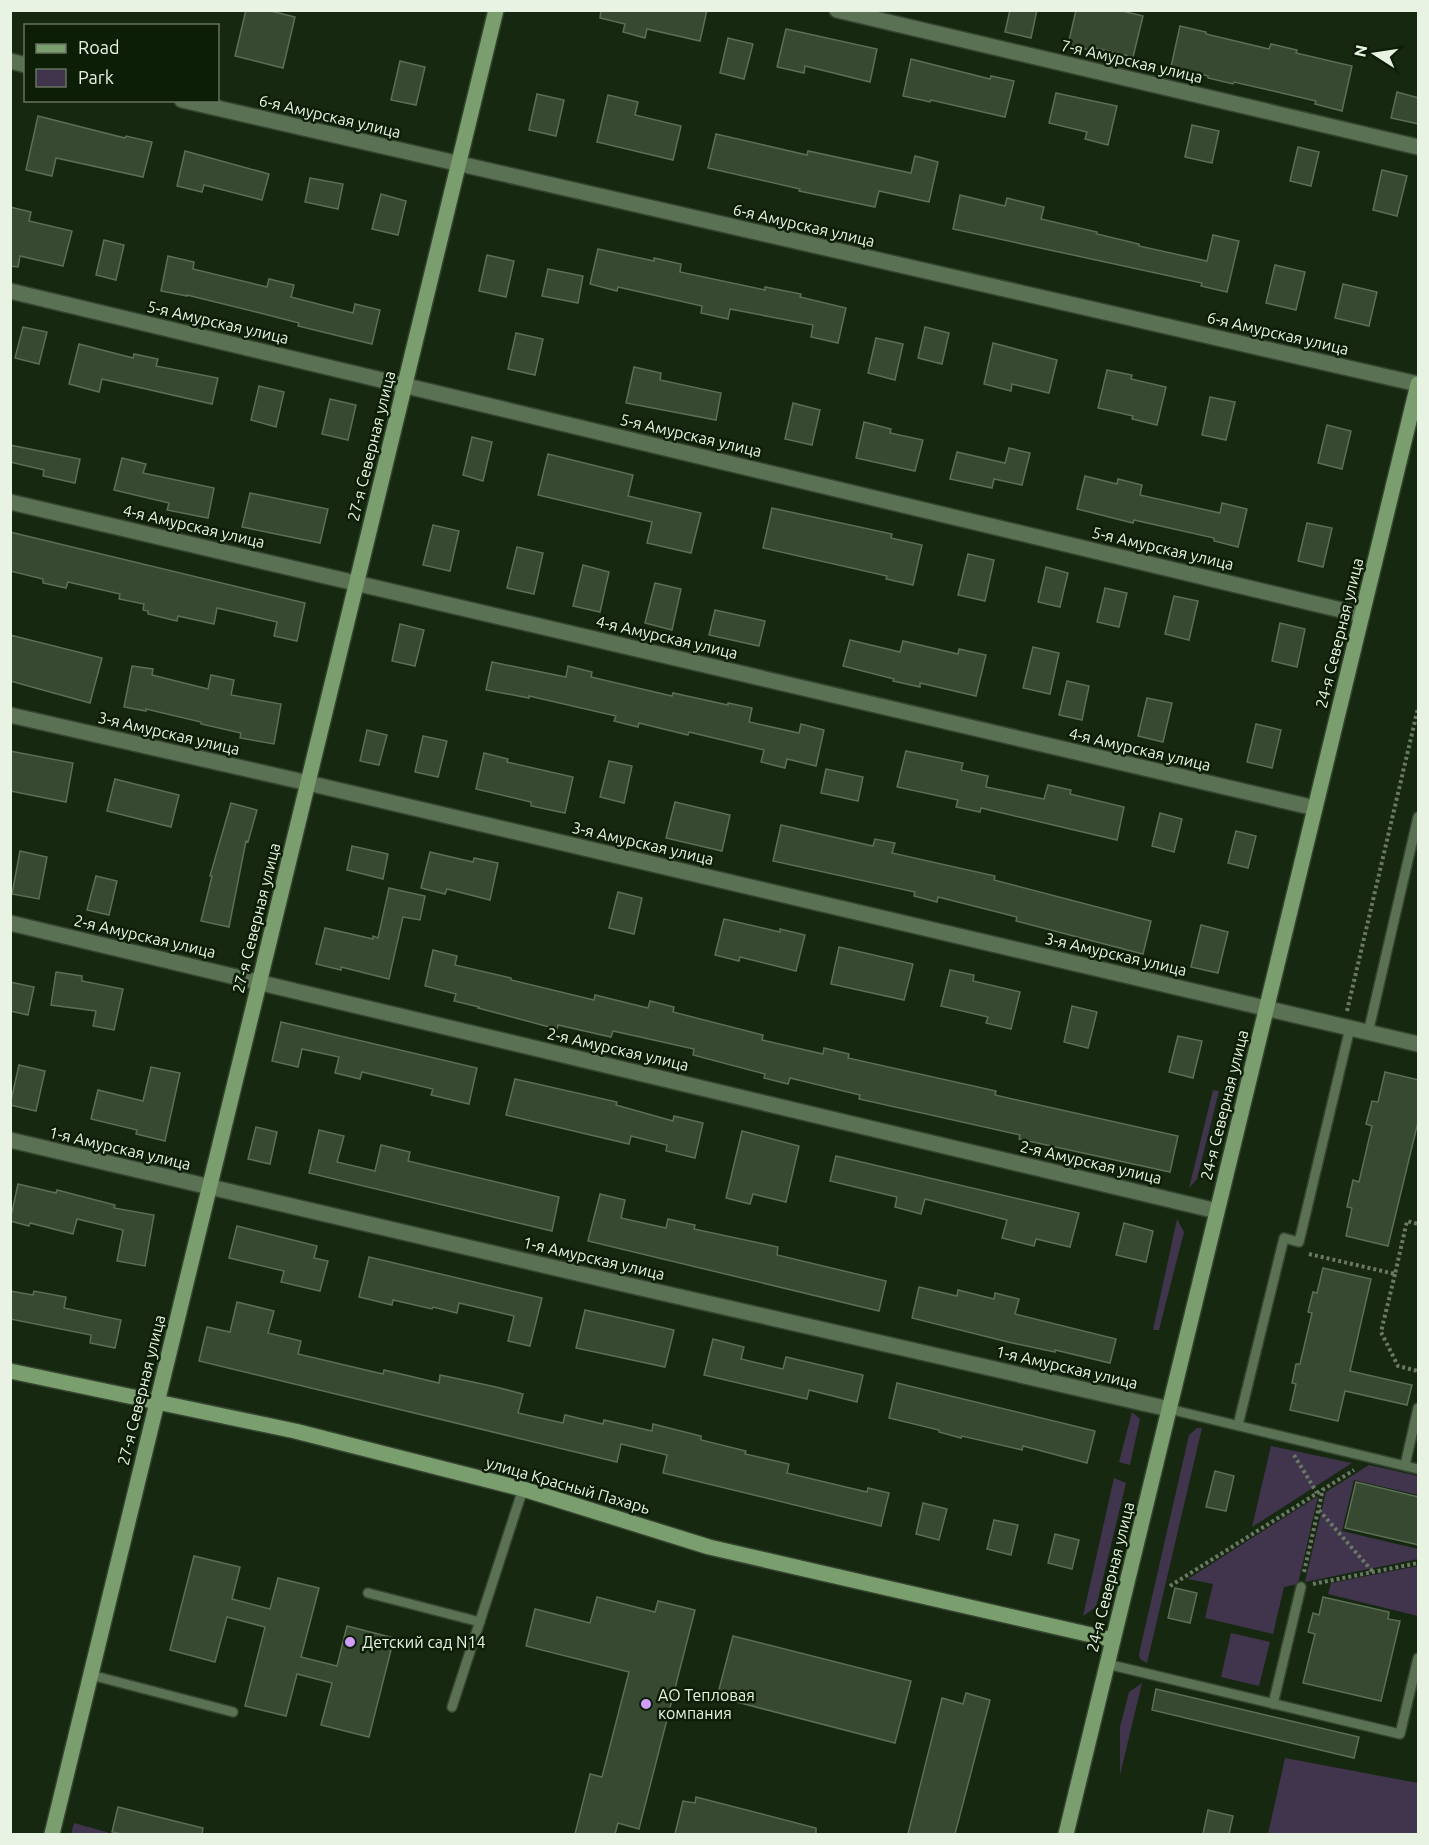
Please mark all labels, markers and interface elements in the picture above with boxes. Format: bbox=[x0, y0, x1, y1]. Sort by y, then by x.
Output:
legend bbox=[24, 24, 219, 102]
north arrow bbox=[1345, 24, 1405, 84]
street label: 7-я Амурская улица bbox=[1059, 36, 1205, 86]
text: Road bbox=[78, 37, 120, 57]
text: N bbox=[1350, 43, 1370, 59]
text: Park bbox=[78, 67, 114, 87]
street label: 6-я Амурская улица bbox=[257, 91, 403, 141]
street label: 6-я Амурская улица bbox=[731, 200, 877, 250]
street label: 5-я Амурская улица bbox=[145, 297, 291, 347]
street label: 6-я Амурская улица bbox=[1205, 308, 1351, 358]
street label: 27-я Северная улица bbox=[344, 369, 398, 523]
street label: 5-я Амурская улица bbox=[618, 410, 764, 460]
street label: 4-я Амурская улица bbox=[121, 501, 267, 551]
street label: 5-я Амурская улица bbox=[1090, 523, 1236, 573]
street label: 24-я Северная улица bbox=[1312, 556, 1366, 710]
street label: 4-я Амурская улица bbox=[594, 612, 740, 662]
street label: 3-я Амурская улица bbox=[96, 708, 242, 758]
street label: 4-я Амурская улица bbox=[1067, 724, 1213, 774]
street label: 3-я Амурская улица bbox=[570, 818, 716, 868]
street label: 27-я Северная улица bbox=[229, 841, 283, 995]
street label: 2-я Амурская улица bbox=[72, 911, 218, 961]
street label: 3-я Амурская улица bbox=[1043, 929, 1189, 979]
street label: 2-я Амурская улица bbox=[545, 1024, 691, 1074]
street label: 24-я Северная улица bbox=[1197, 1028, 1251, 1182]
street label: 1-я Амурская улица bbox=[47, 1123, 193, 1173]
street label: 2-я Амурская улица bbox=[1018, 1137, 1164, 1187]
street label: 1-я Амурская улица bbox=[521, 1233, 667, 1283]
street label: 27-я Северная улица bbox=[114, 1313, 168, 1467]
street label: 1-я Амурская улица bbox=[994, 1342, 1140, 1392]
street label: улица Красный Пахарь bbox=[484, 1453, 652, 1517]
street label: 24-я Северная улица bbox=[1083, 1500, 1137, 1654]
place label: Детский сад N14 bbox=[362, 1633, 486, 1651]
marker: Детский сад N14 bbox=[343, 1635, 357, 1649]
place label: АО Тепловая компания bbox=[658, 1686, 755, 1722]
marker: АО Тепловая компания bbox=[639, 1697, 653, 1711]

